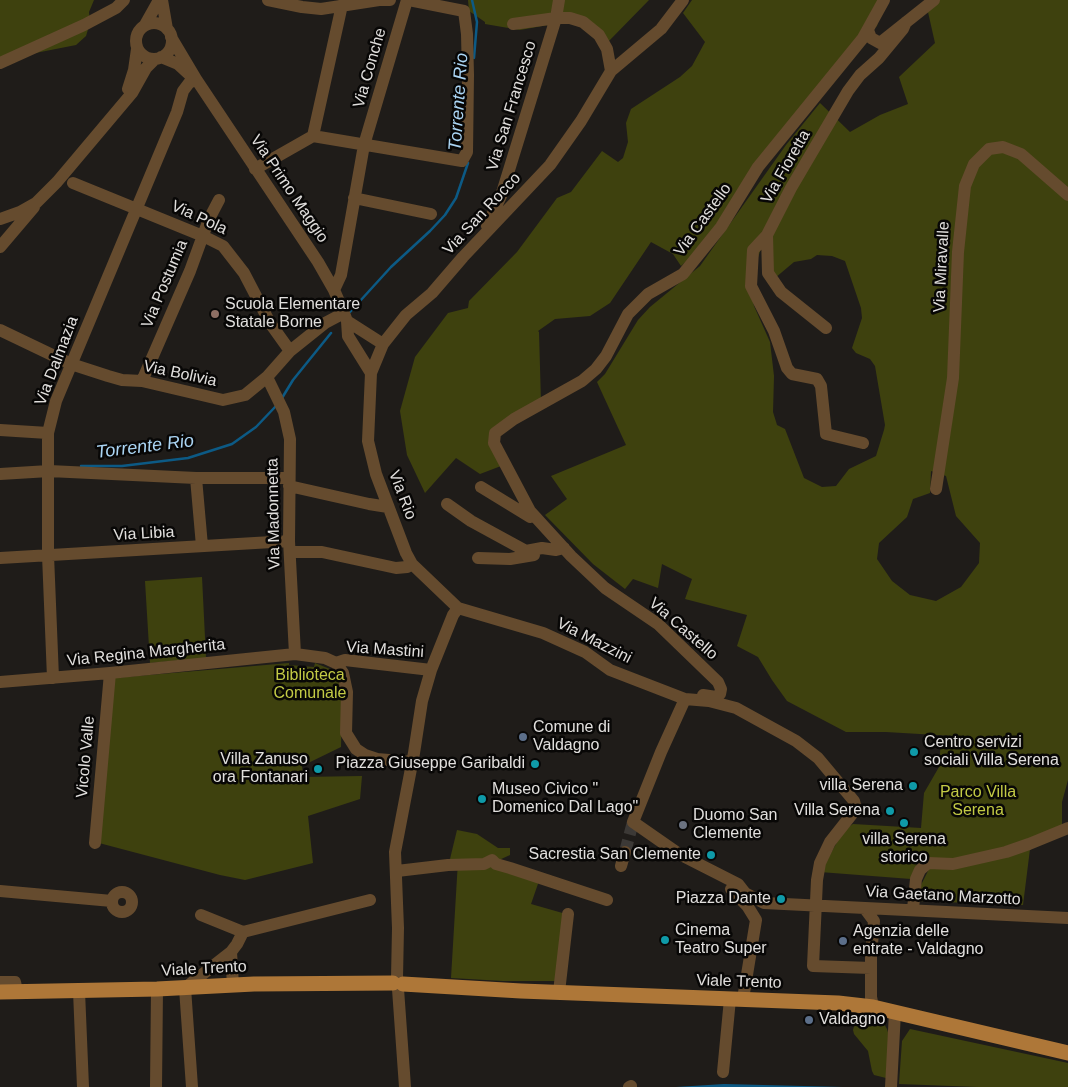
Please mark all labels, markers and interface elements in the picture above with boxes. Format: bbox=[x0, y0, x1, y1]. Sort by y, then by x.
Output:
street label: Via Conche bbox=[349, 26, 391, 110]
street label: Via San Francesco bbox=[483, 39, 541, 173]
water label: Torrente Rio bbox=[445, 52, 473, 152]
street label: Via Fioretta bbox=[757, 127, 815, 207]
street label: Via Primo Maggio bbox=[246, 131, 332, 247]
street label: Via San Rocco bbox=[439, 169, 525, 259]
street label: Via Castello bbox=[670, 180, 736, 260]
street label: Via Pola bbox=[168, 197, 230, 239]
street label: Via Miravalle bbox=[930, 221, 954, 313]
street label: Via Postumia bbox=[138, 237, 192, 331]
place label: Scuola Elementare Statale Borne bbox=[225, 295, 360, 333]
marker: Scuola Elementare Statale Borne bbox=[209, 308, 221, 320]
street label: Via Dalmazia bbox=[31, 314, 83, 408]
street label: Via Bolivia bbox=[142, 357, 218, 391]
water label: Torrente Rio bbox=[95, 430, 195, 464]
street label: Via Madonnetta bbox=[263, 458, 285, 570]
street label: Via Rio bbox=[384, 468, 420, 522]
street label: Via Libia bbox=[113, 523, 175, 545]
street label: Via Castello bbox=[645, 594, 721, 664]
street label: Via Mazzini bbox=[553, 614, 635, 668]
street label: Via Regina Margherita bbox=[66, 635, 226, 671]
street label: Via Mastini bbox=[345, 638, 425, 662]
park label: Biblioteca Comunale bbox=[274, 666, 346, 704]
street label: Vicolo Valle bbox=[73, 715, 99, 799]
place label: Comune di Valdagno bbox=[533, 718, 610, 756]
marker: Comune di Valdagno bbox=[517, 731, 529, 743]
place label: Centro servizi sociali Villa Serena bbox=[924, 733, 1059, 771]
marker: Centro servizi sociali Villa Serena bbox=[908, 746, 920, 758]
place label: Villa Zanuso ora Fontanari bbox=[213, 750, 308, 788]
place label: Piazza Giuseppe Garibaldi bbox=[336, 754, 525, 774]
marker: Piazza Giuseppe Garibaldi bbox=[529, 758, 541, 770]
marker: Villa Zanuso ora Fontanari bbox=[312, 763, 324, 775]
place label: villa Serena bbox=[819, 776, 903, 796]
place label: Museo Civico " Domenico Dal Lago" bbox=[492, 780, 638, 818]
marker: villa Serena bbox=[907, 780, 919, 792]
park label: Parco Villa Serena bbox=[940, 783, 1016, 821]
marker: Museo Civico " Domenico Dal Lago" bbox=[476, 793, 488, 805]
place label: Villa Serena bbox=[794, 801, 880, 821]
marker: Villa Serena bbox=[884, 805, 896, 817]
place label: Duomo San Clemente bbox=[693, 806, 777, 844]
marker: villa Serena storico bbox=[898, 817, 910, 829]
marker: Duomo San Clemente bbox=[677, 819, 689, 831]
place label: villa Serena storico bbox=[862, 830, 946, 868]
place label: Sacrestia San Clemente bbox=[528, 845, 701, 865]
marker: Sacrestia San Clemente bbox=[705, 849, 717, 861]
street label: Via Gaetano Marzotto bbox=[865, 882, 1021, 910]
place label: Piazza Dante bbox=[676, 889, 771, 909]
marker: Piazza Dante bbox=[775, 893, 787, 905]
place label: Cinema Teatro Super bbox=[675, 921, 767, 959]
place label: Agenzia delle entrate - Valdagno bbox=[853, 922, 983, 960]
marker: Cinema Teatro Super bbox=[659, 934, 671, 946]
marker: Agenzia delle entrate - Valdagno bbox=[837, 935, 849, 947]
street label: Viale Trento bbox=[161, 957, 247, 981]
street label: Viale Trento bbox=[696, 971, 782, 993]
place label: Valdagno bbox=[819, 1010, 885, 1030]
marker: Valdagno bbox=[803, 1014, 815, 1026]

